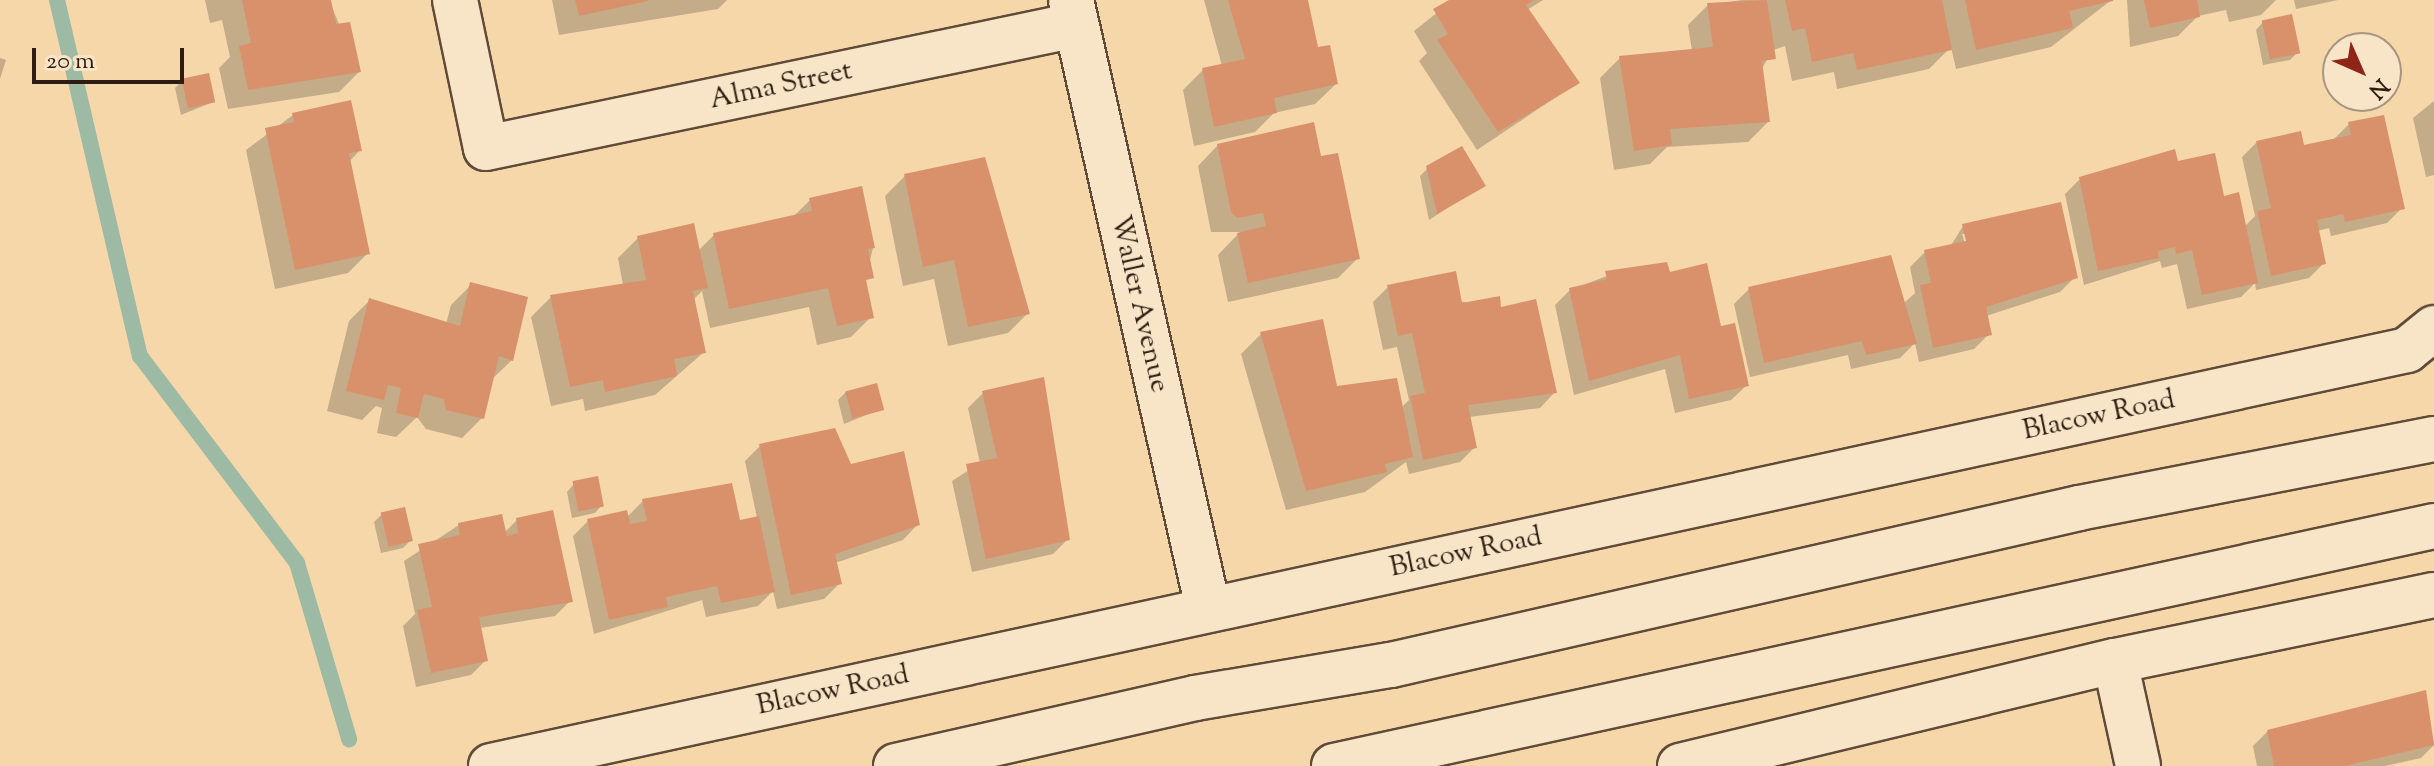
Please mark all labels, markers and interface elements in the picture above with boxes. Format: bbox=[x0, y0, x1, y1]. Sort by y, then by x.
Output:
scale bar bbox=[36, 32, 188, 82]
north arrow bbox=[2322, 32, 2402, 112]
text: 20 m bbox=[46, 45, 95, 79]
street label: Alma Street bbox=[707, 55, 855, 117]
text: N bbox=[2360, 70, 2395, 105]
street label: Waller Avenue bbox=[1102, 212, 1176, 396]
street label: Blacow Road bbox=[2020, 383, 2178, 449]
street label: Blacow Road bbox=[1387, 520, 1545, 586]
street label: Blacow Road bbox=[754, 658, 912, 724]

